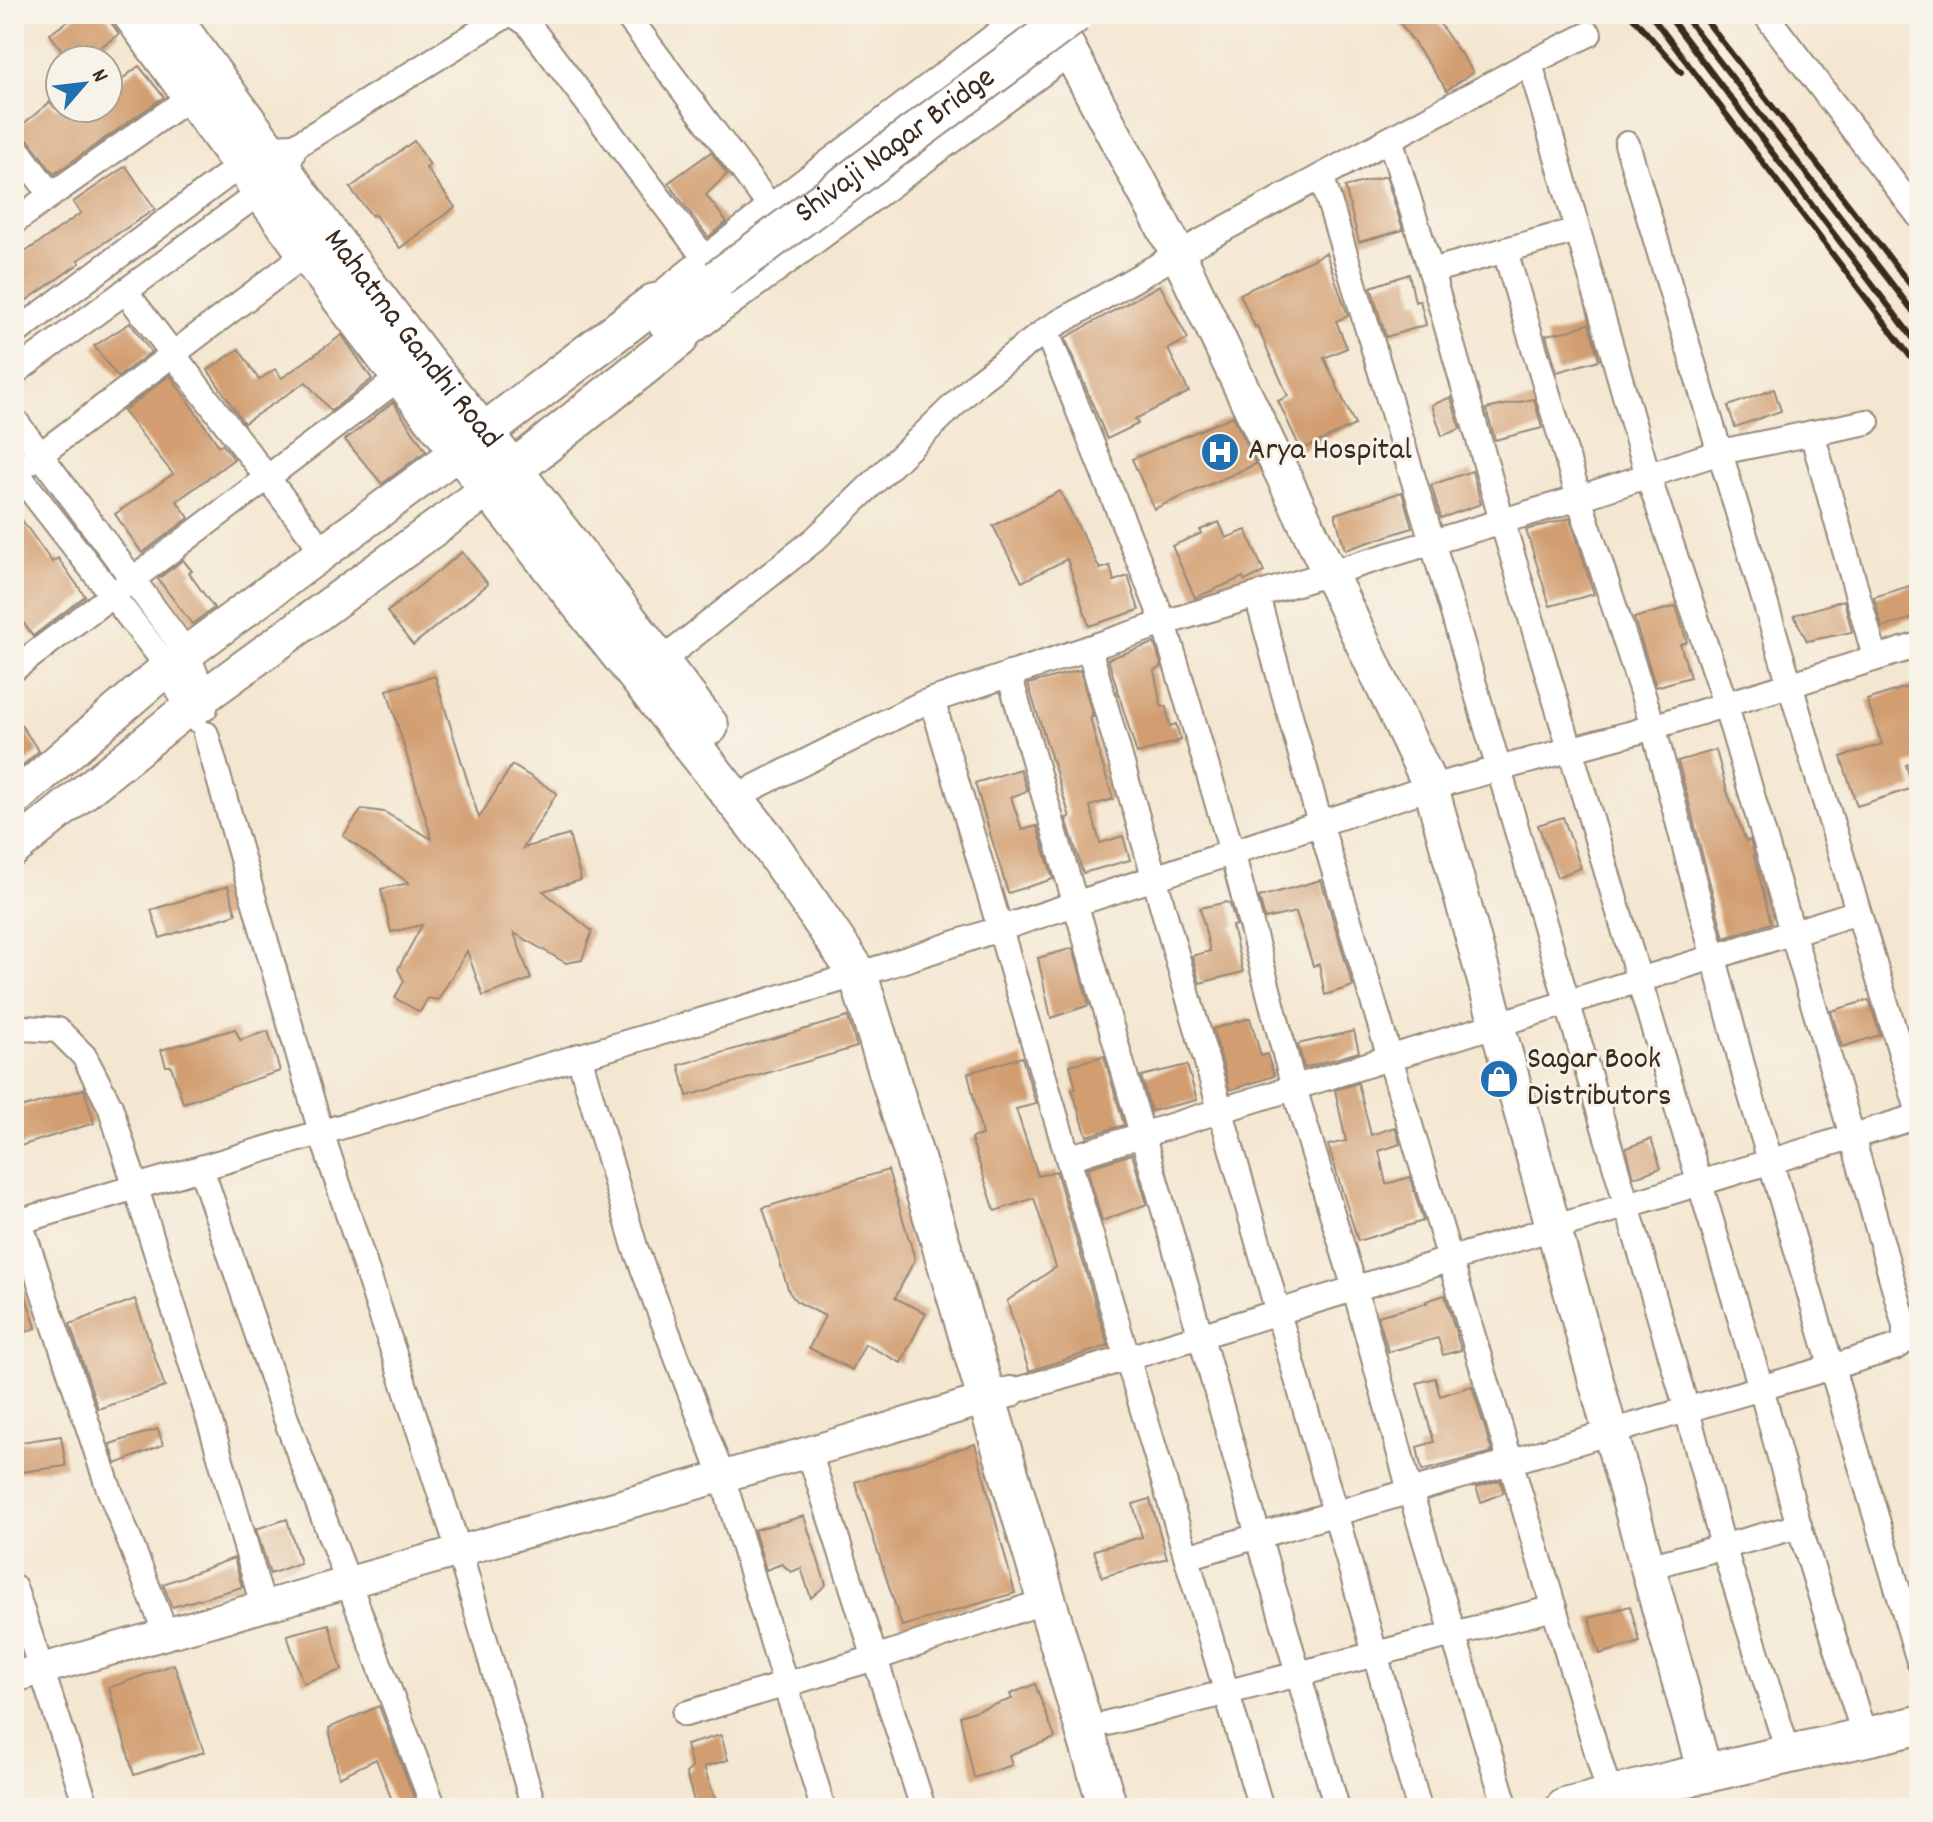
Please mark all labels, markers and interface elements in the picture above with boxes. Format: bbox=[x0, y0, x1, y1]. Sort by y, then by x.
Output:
north arrow bbox=[44, 44, 124, 124]
street label: Shivaji Nagar Bridge bbox=[786, 57, 1006, 237]
text: N bbox=[82, 64, 115, 88]
street label: Mahatma Gandhi Road bbox=[310, 220, 511, 460]
place label: Arya Hospital bbox=[1248, 429, 1412, 475]
hospital icon: Arya Hospital bbox=[1199, 431, 1241, 473]
place label: Sagar Book Distributors bbox=[1527, 1038, 1671, 1121]
shop icon: Sagar Book Distributors bbox=[1478, 1058, 1520, 1100]

